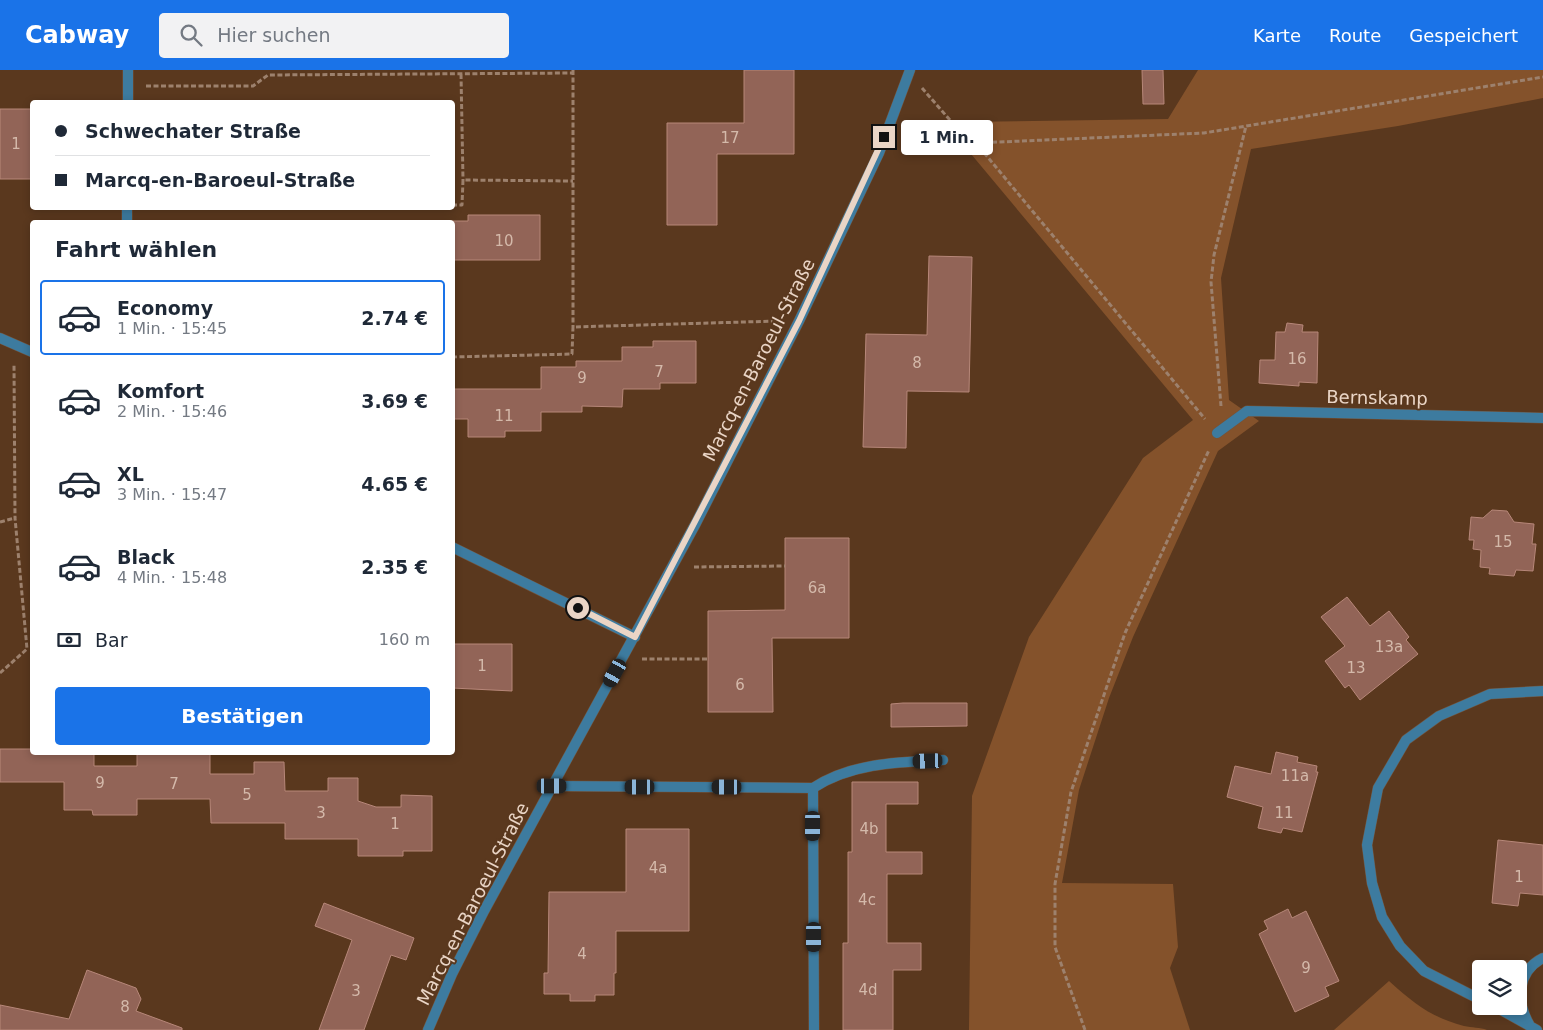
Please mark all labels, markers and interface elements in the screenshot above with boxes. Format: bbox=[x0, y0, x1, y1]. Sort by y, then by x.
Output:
search box bbox=[159, 13, 509, 58]
text: Cabway bbox=[25, 21, 129, 49]
icon: search bbox=[177, 21, 205, 49]
text: Hier suchen bbox=[217, 24, 331, 46]
text: Karte bbox=[1253, 25, 1301, 46]
text: Route bbox=[1329, 25, 1381, 46]
text: Gespeichert bbox=[1409, 25, 1518, 46]
text: Schwechater Straße bbox=[85, 120, 301, 142]
callout: 1 Min. bbox=[902, 120, 994, 154]
route end bbox=[873, 126, 895, 148]
text: 1 Min. bbox=[919, 128, 975, 147]
house number: 17 bbox=[720, 129, 740, 147]
house number: 1 bbox=[11, 135, 21, 153]
text: Marcq-en-Baroeul-Straße bbox=[85, 169, 355, 191]
house number: 10 bbox=[494, 232, 514, 250]
text: Fahrt wählen bbox=[55, 237, 217, 262]
street label: Marcq-en-Baroeul-Straße bbox=[698, 255, 819, 465]
icon: car bbox=[57, 295, 102, 340]
text: Economy bbox=[117, 297, 213, 319]
text: 2.74 € bbox=[361, 307, 428, 329]
text: 1 Min. · 15:45 bbox=[117, 319, 227, 338]
house number: 16 bbox=[1287, 350, 1307, 368]
house number: 8 bbox=[912, 354, 922, 372]
house number: 7 bbox=[654, 363, 664, 381]
house number: 9 bbox=[577, 369, 587, 387]
icon: car bbox=[57, 378, 102, 423]
text: Komfort bbox=[117, 380, 204, 402]
street label: Bernskamp bbox=[1326, 386, 1428, 409]
text: 3.69 € bbox=[361, 390, 428, 412]
text: 2 Min. · 15:46 bbox=[117, 402, 227, 421]
house number: 11 bbox=[494, 407, 514, 425]
icon: car bbox=[57, 461, 102, 506]
text: XL bbox=[117, 463, 144, 485]
text: 4.65 € bbox=[361, 473, 428, 495]
text: 3 Min. · 15:47 bbox=[117, 485, 227, 504]
house number: 15 bbox=[1493, 533, 1513, 551]
icon: car bbox=[57, 544, 102, 589]
text: Black bbox=[117, 546, 175, 568]
text: 2.35 € bbox=[361, 556, 428, 578]
text: 4 Min. · 15:48 bbox=[117, 568, 227, 587]
house number: 6a bbox=[808, 579, 826, 597]
route start bbox=[567, 597, 589, 619]
icon: cash bbox=[55, 626, 83, 654]
text: Bar bbox=[95, 629, 128, 651]
text: 160 m bbox=[379, 630, 430, 649]
house number: 13a bbox=[1375, 638, 1403, 656]
car bbox=[601, 656, 628, 690]
house number: 1 bbox=[477, 657, 487, 675]
house number: 13 bbox=[1346, 659, 1366, 677]
house number: 6 bbox=[735, 676, 745, 694]
button: Bestätigen bbox=[55, 687, 430, 745]
car bbox=[912, 753, 943, 769]
house number: 11a bbox=[1281, 767, 1309, 785]
house number: 9 bbox=[95, 774, 105, 792]
house number: 7 bbox=[169, 775, 179, 793]
car bbox=[537, 779, 567, 794]
car bbox=[625, 780, 655, 795]
car bbox=[712, 780, 742, 795]
house number: 5 bbox=[242, 786, 252, 804]
street label: Marcq-en-Baroeul-Straße bbox=[412, 799, 533, 1009]
house number: 3 bbox=[316, 804, 326, 822]
house number: 11 bbox=[1274, 804, 1294, 822]
car bbox=[805, 811, 820, 841]
house number: 1 bbox=[390, 815, 400, 833]
house number: 4b bbox=[859, 820, 879, 838]
house number: 4a bbox=[649, 859, 667, 877]
house number: 1 bbox=[1514, 868, 1524, 886]
house number: 4c bbox=[858, 891, 876, 909]
car bbox=[806, 922, 821, 952]
house number: 4 bbox=[577, 945, 587, 963]
house number: 9 bbox=[1301, 959, 1311, 977]
map controls bbox=[1472, 960, 1527, 1015]
button: layers bbox=[1472, 960, 1527, 1015]
house number: 4d bbox=[858, 981, 878, 999]
house number: 3 bbox=[351, 982, 361, 1000]
house number: 8 bbox=[120, 998, 130, 1016]

